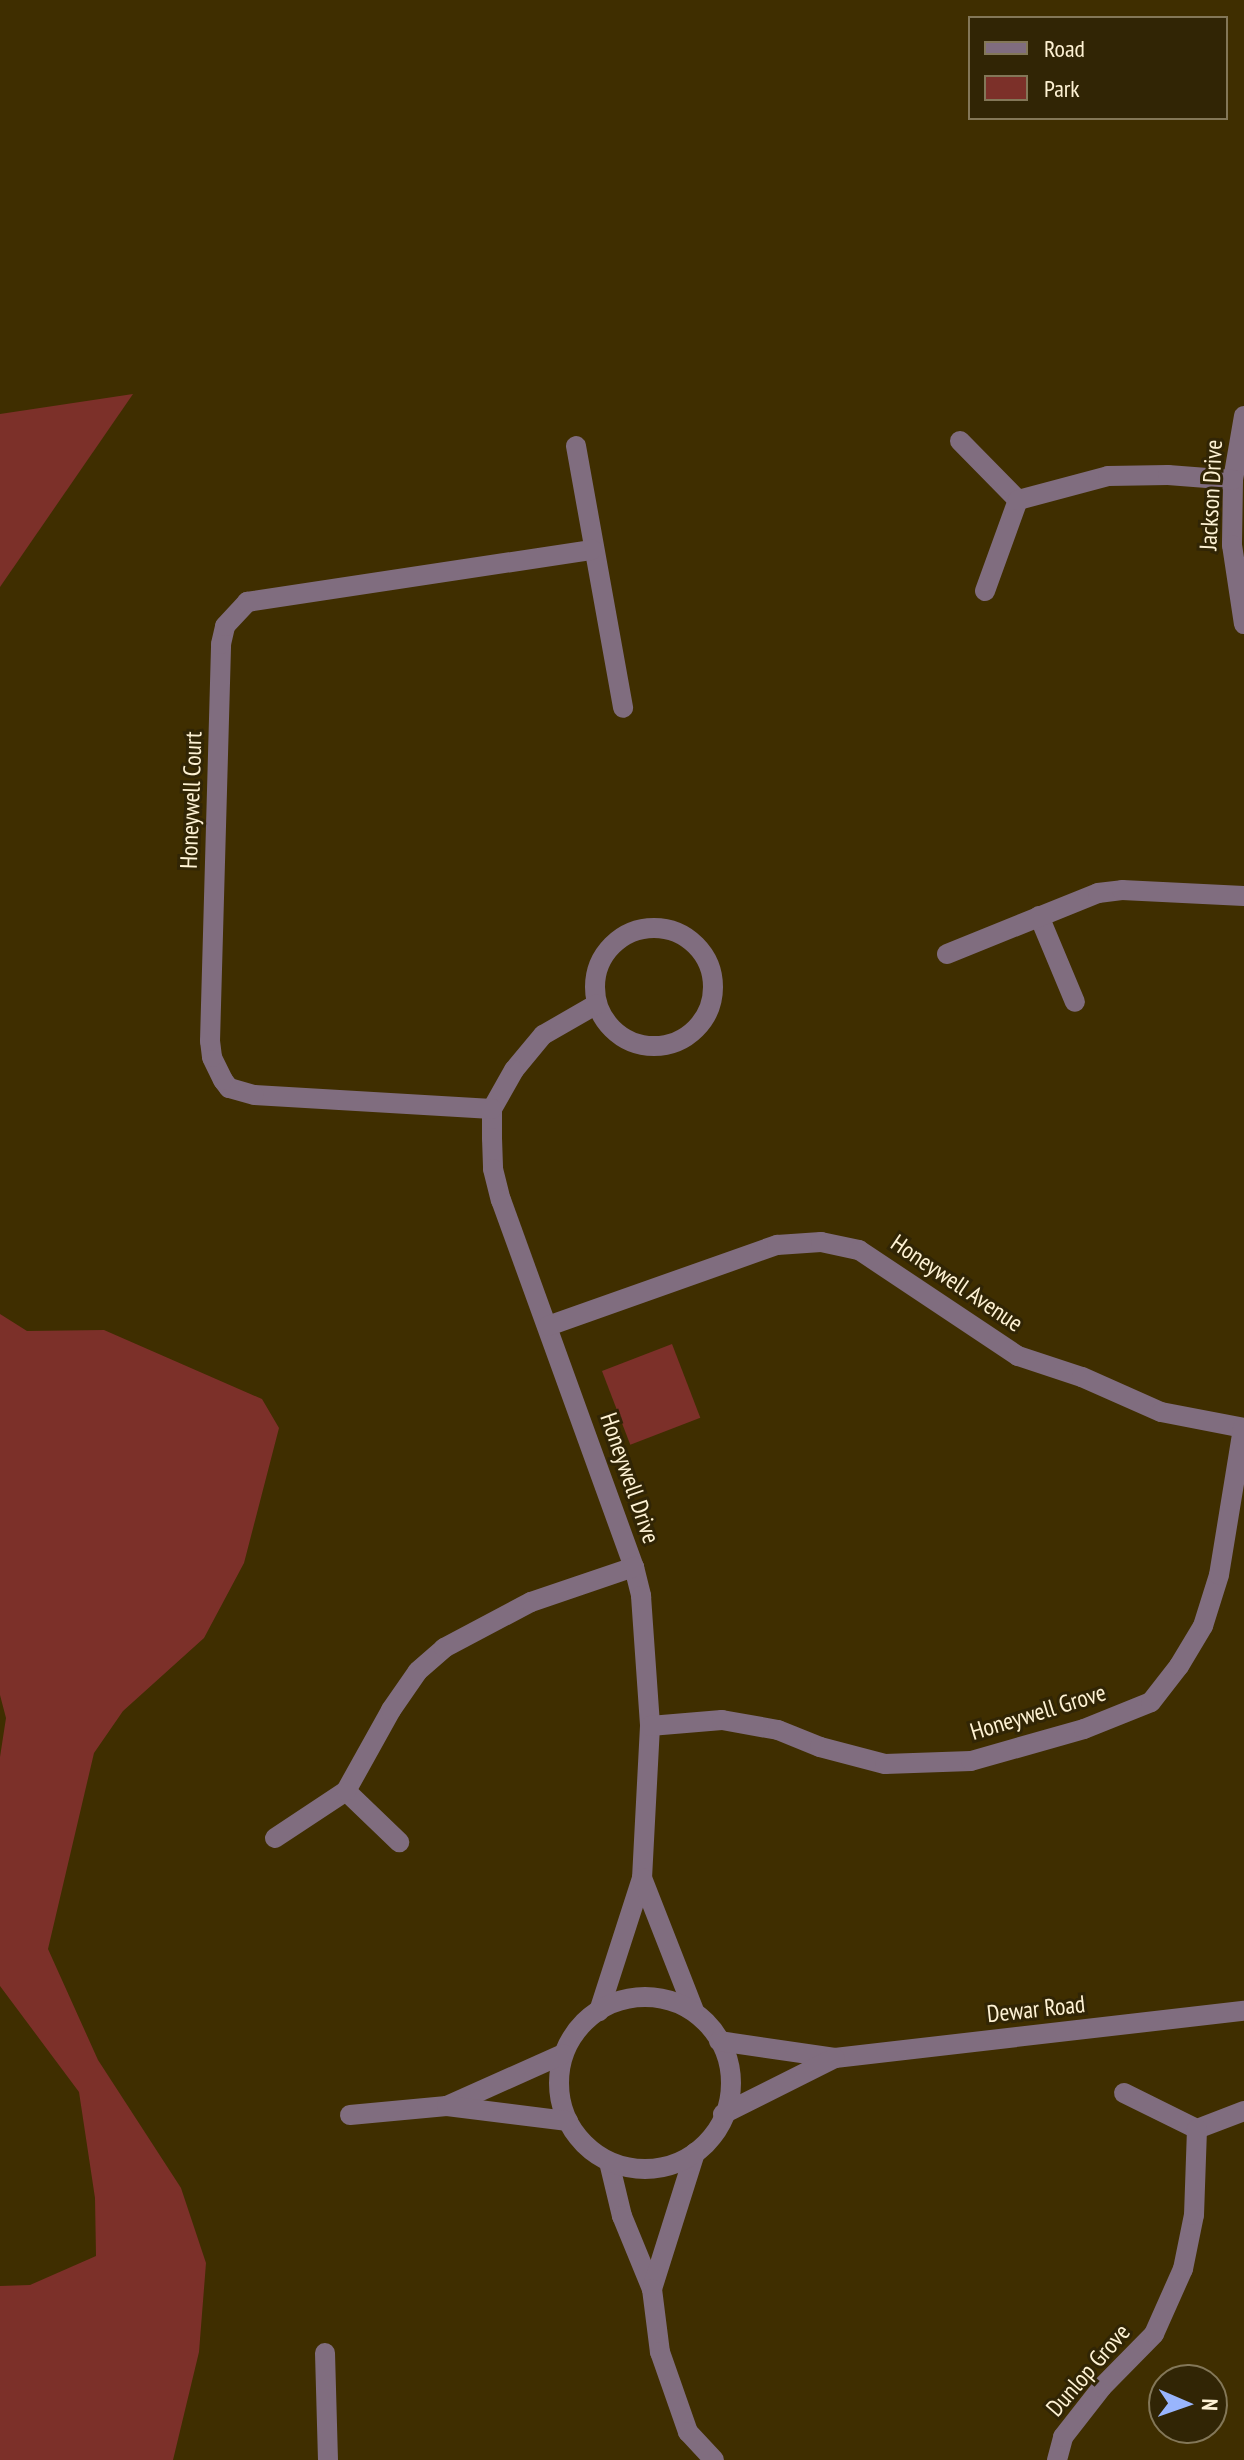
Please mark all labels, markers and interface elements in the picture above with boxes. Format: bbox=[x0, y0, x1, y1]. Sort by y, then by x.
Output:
legend bbox=[968, 16, 1228, 120]
text: Road bbox=[1044, 33, 1085, 64]
text: Park bbox=[1044, 73, 1080, 104]
street label: Jackson Drive bbox=[1194, 439, 1228, 551]
street label: Honeywell Court bbox=[174, 731, 208, 869]
street label: Honeywell Avenue bbox=[885, 1228, 1029, 1338]
street label: Honeywell Drive bbox=[594, 1409, 666, 1547]
street label: Honeywell Grove bbox=[967, 1678, 1109, 1746]
street label: Dewar Road bbox=[985, 1990, 1087, 2028]
street label: Dunlop Grove bbox=[1040, 2318, 1136, 2422]
north arrow bbox=[1148, 2364, 1228, 2444]
text: N bbox=[1196, 2398, 1224, 2411]

